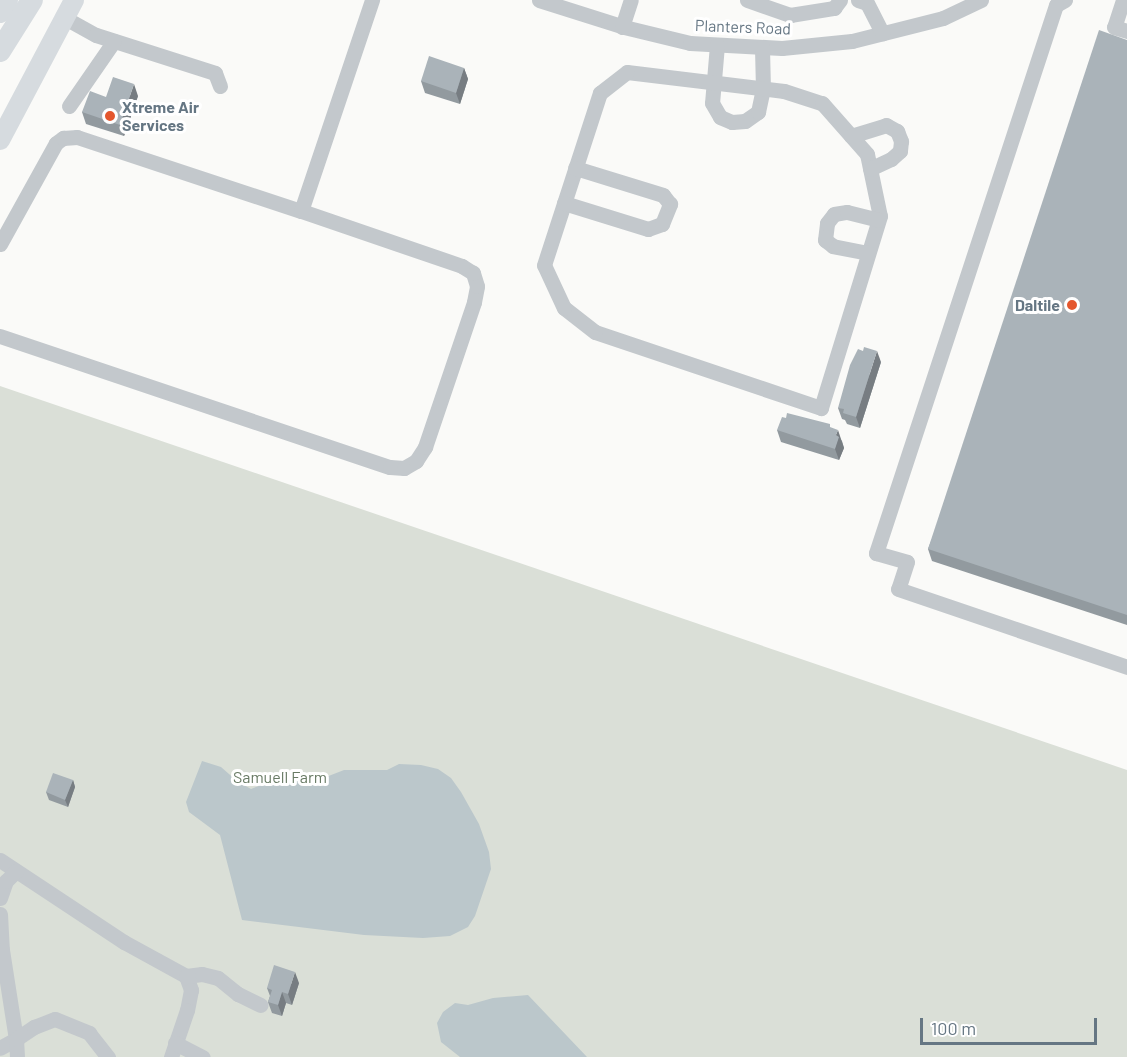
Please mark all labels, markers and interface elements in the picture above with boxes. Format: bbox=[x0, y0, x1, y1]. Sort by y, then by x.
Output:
street label: Planters Road bbox=[695, 16, 791, 38]
place label: Xtreme Air Services bbox=[122, 97, 199, 135]
marker: Xtreme Air Services bbox=[103, 109, 117, 123]
place label: Daltile bbox=[1015, 295, 1060, 315]
marker: Daltile bbox=[1065, 298, 1079, 312]
park label: Samuell Farm bbox=[233, 767, 327, 787]
scale bar bbox=[923, 1006, 1100, 1044]
text: 100 m bbox=[931, 1017, 976, 1039]

